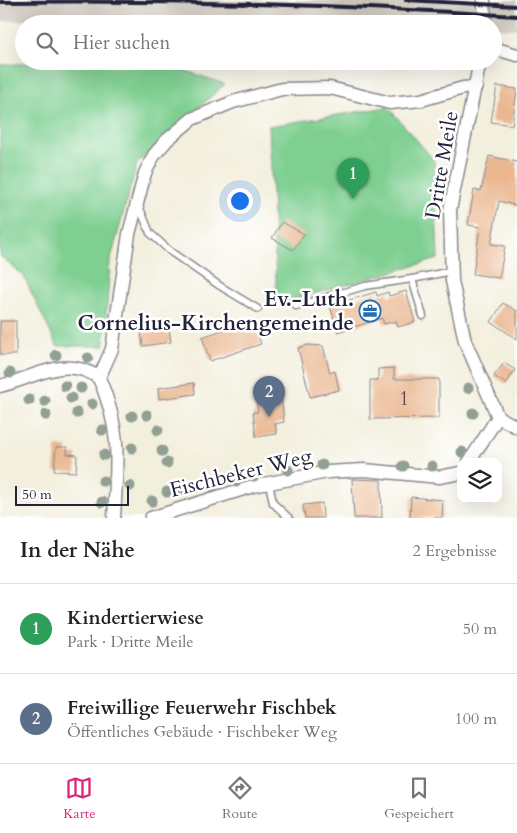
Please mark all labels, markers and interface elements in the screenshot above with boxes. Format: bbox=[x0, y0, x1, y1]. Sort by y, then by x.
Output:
search box bbox=[15, 15, 502, 70]
icon: search bbox=[33, 29, 61, 57]
text: Hier suchen bbox=[73, 30, 170, 56]
street label: Dritte Meile bbox=[418, 109, 466, 221]
pin: 1 bbox=[337, 158, 369, 199]
your location bbox=[227, 188, 253, 214]
place label: Ev.-Luth. Cornelius-Kirchengemeinde bbox=[77, 285, 354, 338]
office icon: Ev.-Luth. Cornelius-Kirchengemeinde bbox=[358, 299, 382, 323]
pin: 2 bbox=[253, 376, 285, 417]
house number: 1 bbox=[399, 386, 409, 412]
street label: Fischbeker Weg bbox=[167, 441, 315, 505]
map controls bbox=[457, 458, 502, 503]
button: layers bbox=[457, 458, 502, 503]
scale bar bbox=[15, 483, 129, 506]
text: 50 m bbox=[22, 485, 52, 504]
text: In der Nähe bbox=[20, 536, 135, 565]
text: 2 Ergebnisse bbox=[412, 540, 497, 562]
text: Kindertierwiese bbox=[67, 605, 204, 631]
text: 1 bbox=[32, 618, 40, 640]
text: 50 m bbox=[463, 618, 497, 640]
text: Park · Dritte Meile bbox=[67, 631, 194, 653]
text: Freiwillige Feuerwehr Fischbek bbox=[67, 695, 337, 721]
text: 2 bbox=[32, 708, 40, 730]
text: 100 m bbox=[455, 708, 497, 730]
text: Öffentliches Gebäude · Fischbeker Weg bbox=[67, 721, 337, 743]
tab: Karte bbox=[63, 774, 96, 823]
tab: Route bbox=[222, 774, 258, 823]
tab: Gespeichert bbox=[384, 774, 454, 823]

